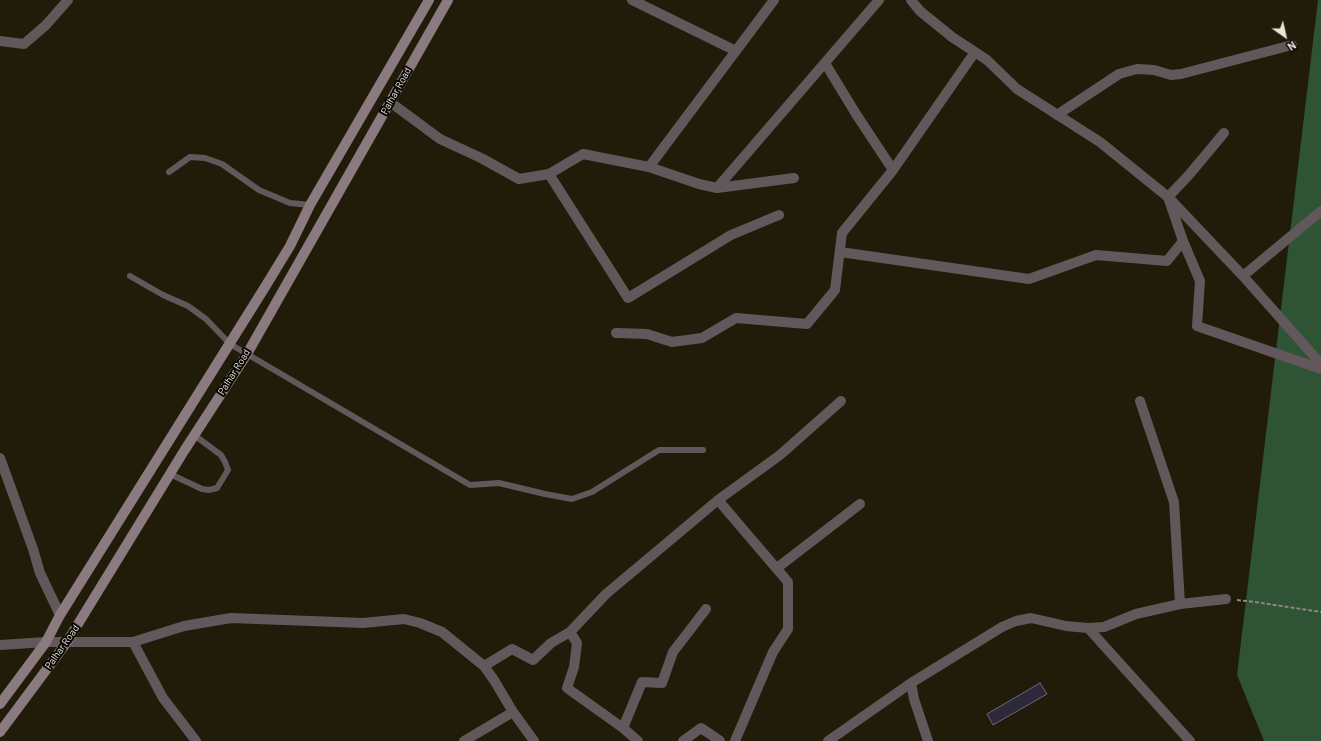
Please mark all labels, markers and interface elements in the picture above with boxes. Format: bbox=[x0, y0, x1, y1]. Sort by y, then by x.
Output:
north arrow bbox=[1265, 16, 1305, 56]
text: N bbox=[1285, 39, 1299, 54]
street label: Palhar Road bbox=[378, 66, 414, 116]
street label: Palhar Road bbox=[215, 347, 253, 397]
street label: Palhar Road bbox=[42, 622, 82, 672]

